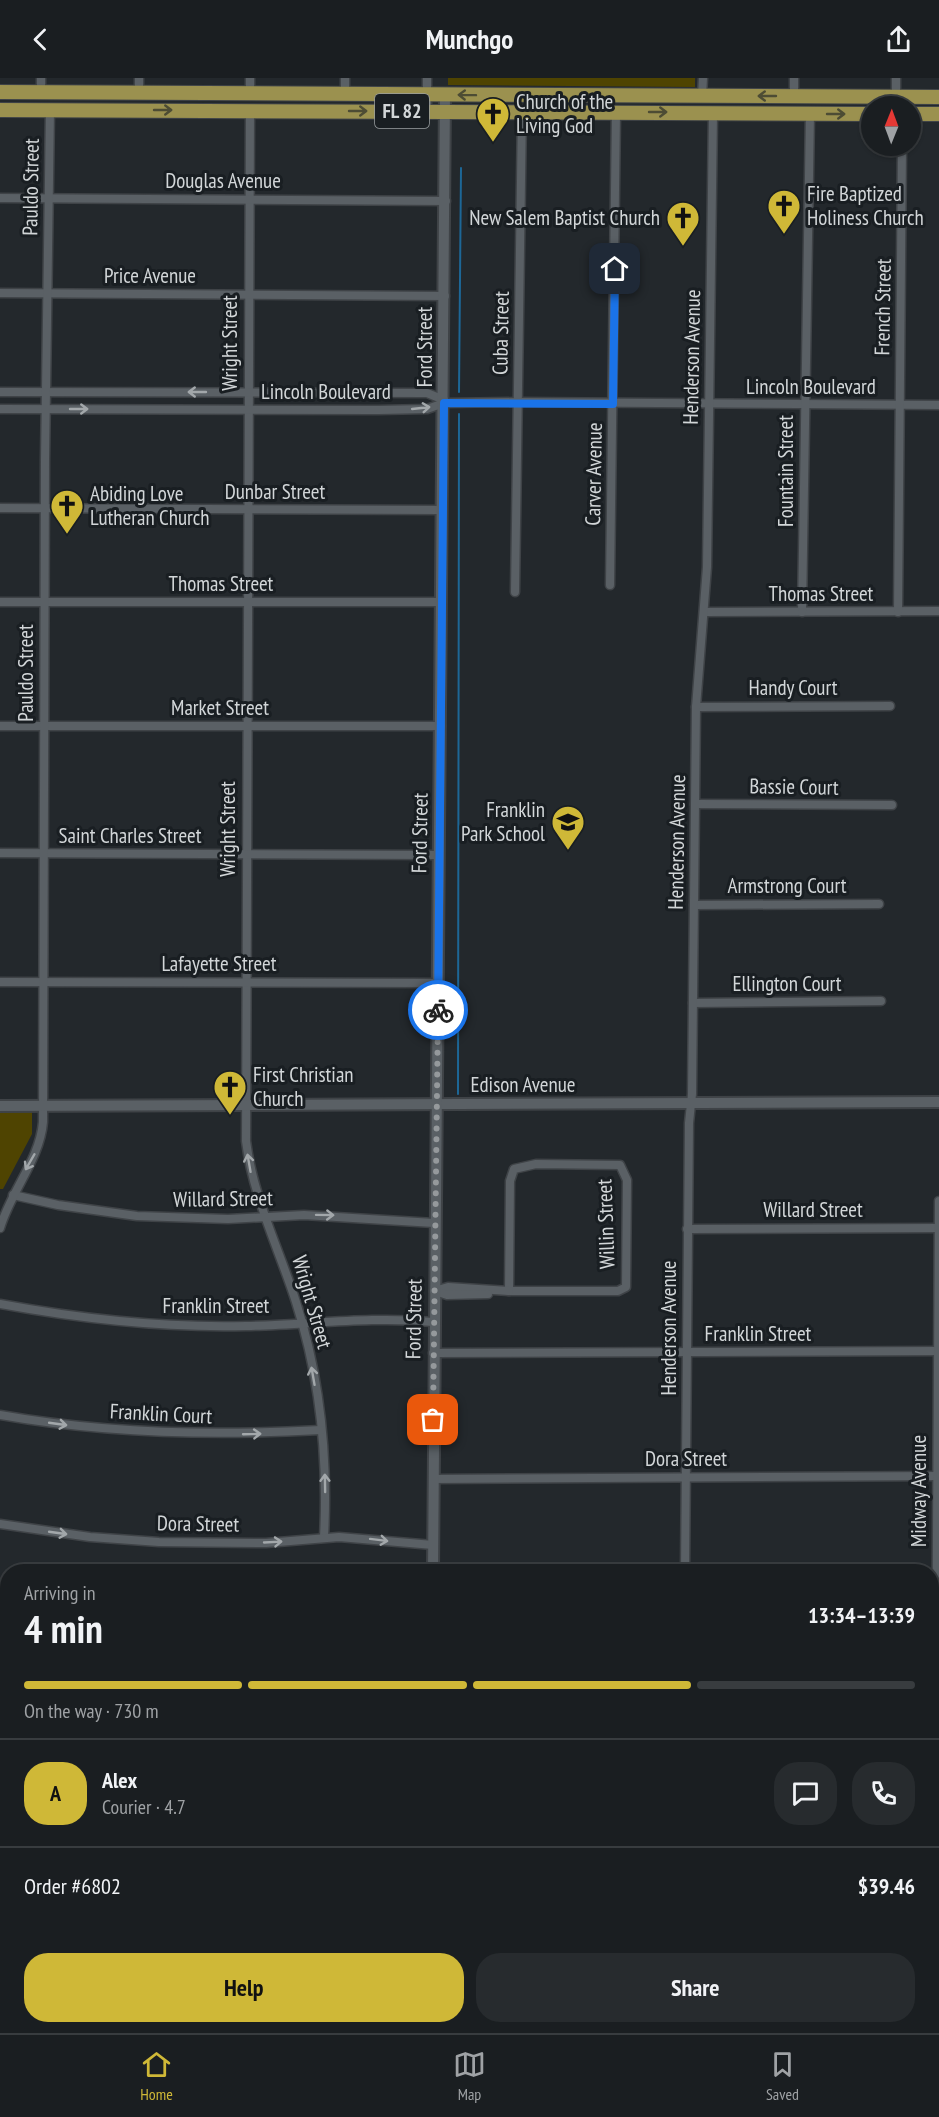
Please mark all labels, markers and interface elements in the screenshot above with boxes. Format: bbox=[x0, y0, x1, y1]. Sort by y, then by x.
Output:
text: Munchgo bbox=[426, 22, 513, 56]
icon: back bbox=[24, 23, 57, 56]
icon: share bbox=[882, 23, 915, 56]
place label: Church of the Living God bbox=[516, 88, 613, 139]
one-way arrow bbox=[458, 89, 478, 100]
one-way arrow bbox=[758, 91, 778, 102]
road number: FL 82 bbox=[375, 94, 429, 128]
church icon: Church of the Living God bbox=[475, 96, 511, 143]
north arrow bbox=[861, 96, 921, 156]
map controls bbox=[861, 96, 921, 156]
one-way arrow bbox=[153, 104, 173, 116]
one-way arrow bbox=[348, 105, 368, 117]
one-way arrow bbox=[648, 106, 668, 118]
one-way arrow bbox=[825, 108, 845, 120]
street label: Pauldo Street bbox=[16, 138, 45, 236]
street label: Douglas Avenue bbox=[165, 167, 281, 194]
place label: Fire Baptized Holiness Church bbox=[807, 180, 924, 231]
church icon: Fire Baptized Holiness Church bbox=[766, 188, 802, 235]
church icon: New Salem Baptist Church bbox=[665, 200, 701, 247]
place label: New Salem Baptist Church bbox=[469, 204, 660, 231]
pin bbox=[589, 243, 640, 294]
icon: home bbox=[598, 252, 631, 285]
street label: French Street bbox=[868, 258, 897, 356]
street label: Price Avenue bbox=[104, 262, 196, 289]
street label: Henderson Avenue bbox=[677, 289, 706, 425]
street label: Cuba Street bbox=[486, 291, 515, 375]
street label: Wright Street bbox=[216, 295, 243, 391]
street label: Ford Street bbox=[411, 307, 438, 387]
street label: Lincoln Boulevard bbox=[746, 373, 876, 400]
street label: Lincoln Boulevard bbox=[261, 378, 391, 405]
one-way arrow bbox=[188, 386, 208, 398]
one-way arrow bbox=[411, 402, 431, 413]
one-way arrow bbox=[69, 403, 89, 415]
street label: Fountain Street bbox=[772, 415, 799, 527]
street label: Carver Avenue bbox=[579, 422, 608, 526]
street label: Dunbar Street bbox=[225, 478, 325, 505]
place label: Abiding Love Lutheran Church bbox=[90, 480, 210, 531]
church icon: Abiding Love Lutheran Church bbox=[49, 488, 85, 535]
street label: Thomas Street bbox=[169, 570, 274, 597]
street label: Thomas Street bbox=[769, 580, 874, 607]
street label: Pauldo Street bbox=[12, 624, 39, 722]
street label: Handy Court bbox=[749, 674, 838, 701]
street label: Market Street bbox=[171, 694, 269, 721]
street label: Bassie Court bbox=[749, 772, 839, 801]
street label: Henderson Avenue bbox=[662, 774, 691, 910]
street label: Wright Street bbox=[214, 781, 241, 877]
street label: Ford Street bbox=[405, 792, 434, 873]
place label: Franklin Park School bbox=[461, 796, 545, 847]
school or university icon: Franklin Park School bbox=[550, 804, 586, 851]
street label: Saint Charles Street bbox=[59, 822, 202, 849]
street label: Armstrong Court bbox=[727, 872, 847, 899]
street label: Lafayette Street bbox=[161, 950, 277, 977]
street label: Ellington Court bbox=[732, 970, 842, 997]
courier bbox=[408, 980, 468, 1040]
icon: bike bbox=[422, 994, 455, 1027]
place label: First Christian Church bbox=[253, 1061, 354, 1112]
church icon: First Christian Church bbox=[212, 1069, 248, 1116]
street label: Edison Avenue bbox=[470, 1071, 576, 1098]
one-way arrow bbox=[24, 1153, 36, 1170]
one-way arrow bbox=[243, 1154, 254, 1173]
street label: Willin Street bbox=[590, 1178, 621, 1270]
street label: Willard Street bbox=[173, 1184, 273, 1213]
street label: Willard Street bbox=[763, 1196, 863, 1223]
one-way arrow bbox=[315, 1210, 335, 1221]
street label: Wright Street bbox=[286, 1252, 339, 1352]
street label: Henderson Avenue bbox=[655, 1260, 682, 1396]
street label: Ford Street bbox=[399, 1278, 428, 1359]
street label: Franklin Street bbox=[163, 1292, 270, 1319]
street label: Franklin Street bbox=[705, 1320, 812, 1347]
one-way arrow bbox=[307, 1367, 318, 1386]
pin bbox=[407, 1394, 458, 1445]
street label: Franklin Court bbox=[109, 1397, 213, 1430]
icon: bag bbox=[416, 1403, 449, 1436]
one-way arrow bbox=[47, 1418, 67, 1429]
one-way arrow bbox=[242, 1428, 262, 1439]
street label: Midway Avenue bbox=[905, 1435, 932, 1547]
street label: Dora Street bbox=[645, 1445, 727, 1472]
one-way arrow bbox=[319, 1474, 331, 1494]
street label: Dora Street bbox=[157, 1509, 240, 1538]
one-way arrow bbox=[47, 1527, 67, 1538]
one-way arrow bbox=[368, 1535, 388, 1546]
one-way arrow bbox=[263, 1536, 283, 1547]
text: Arriving in bbox=[24, 1580, 96, 1606]
text: 13:34–13:39 bbox=[808, 1601, 915, 1629]
text: 4 min bbox=[24, 1603, 103, 1654]
text: On the way · 730 m bbox=[24, 1698, 159, 1724]
button: chat bbox=[774, 1762, 837, 1825]
button: phone bbox=[852, 1762, 915, 1825]
text: Alex bbox=[102, 1766, 137, 1794]
text: A bbox=[50, 1779, 61, 1807]
text: Courier · 4.7 bbox=[102, 1794, 186, 1820]
text: Order #6802 bbox=[24, 1872, 121, 1900]
text: $39.46 bbox=[858, 1872, 915, 1900]
button: Help bbox=[24, 1953, 464, 2022]
button: Share bbox=[476, 1953, 915, 2022]
tab: Home bbox=[140, 2048, 173, 2104]
tab: Map bbox=[453, 2048, 486, 2104]
tab: Saved bbox=[766, 2048, 799, 2104]

